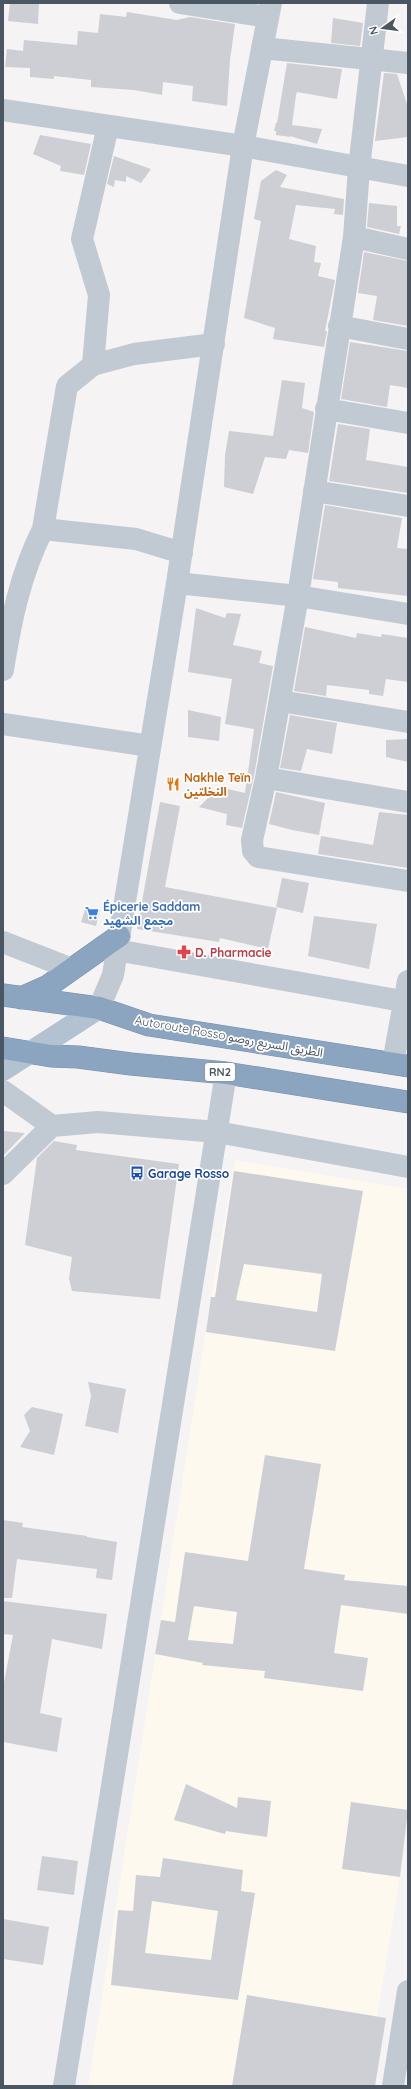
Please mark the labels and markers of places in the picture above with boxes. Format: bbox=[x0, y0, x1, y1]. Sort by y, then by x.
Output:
place label: Nakhle Teïn النخلتين bbox=[184, 770, 251, 799]
restaurant icon: Nakhle Teïn النخلتين bbox=[165, 776, 181, 792]
place label: Épicerie Saddam مجمع الشهيد bbox=[103, 899, 200, 930]
supermarket icon: Épicerie Saddam مجمع الشهيد bbox=[84, 905, 100, 921]
pharmacy icon: D. Pharmacie bbox=[176, 944, 192, 960]
place label: D. Pharmacie bbox=[195, 945, 272, 960]
bus stop icon: Garage Rosso bbox=[129, 1165, 145, 1181]
place label: Garage Rosso bbox=[148, 1166, 230, 1181]

